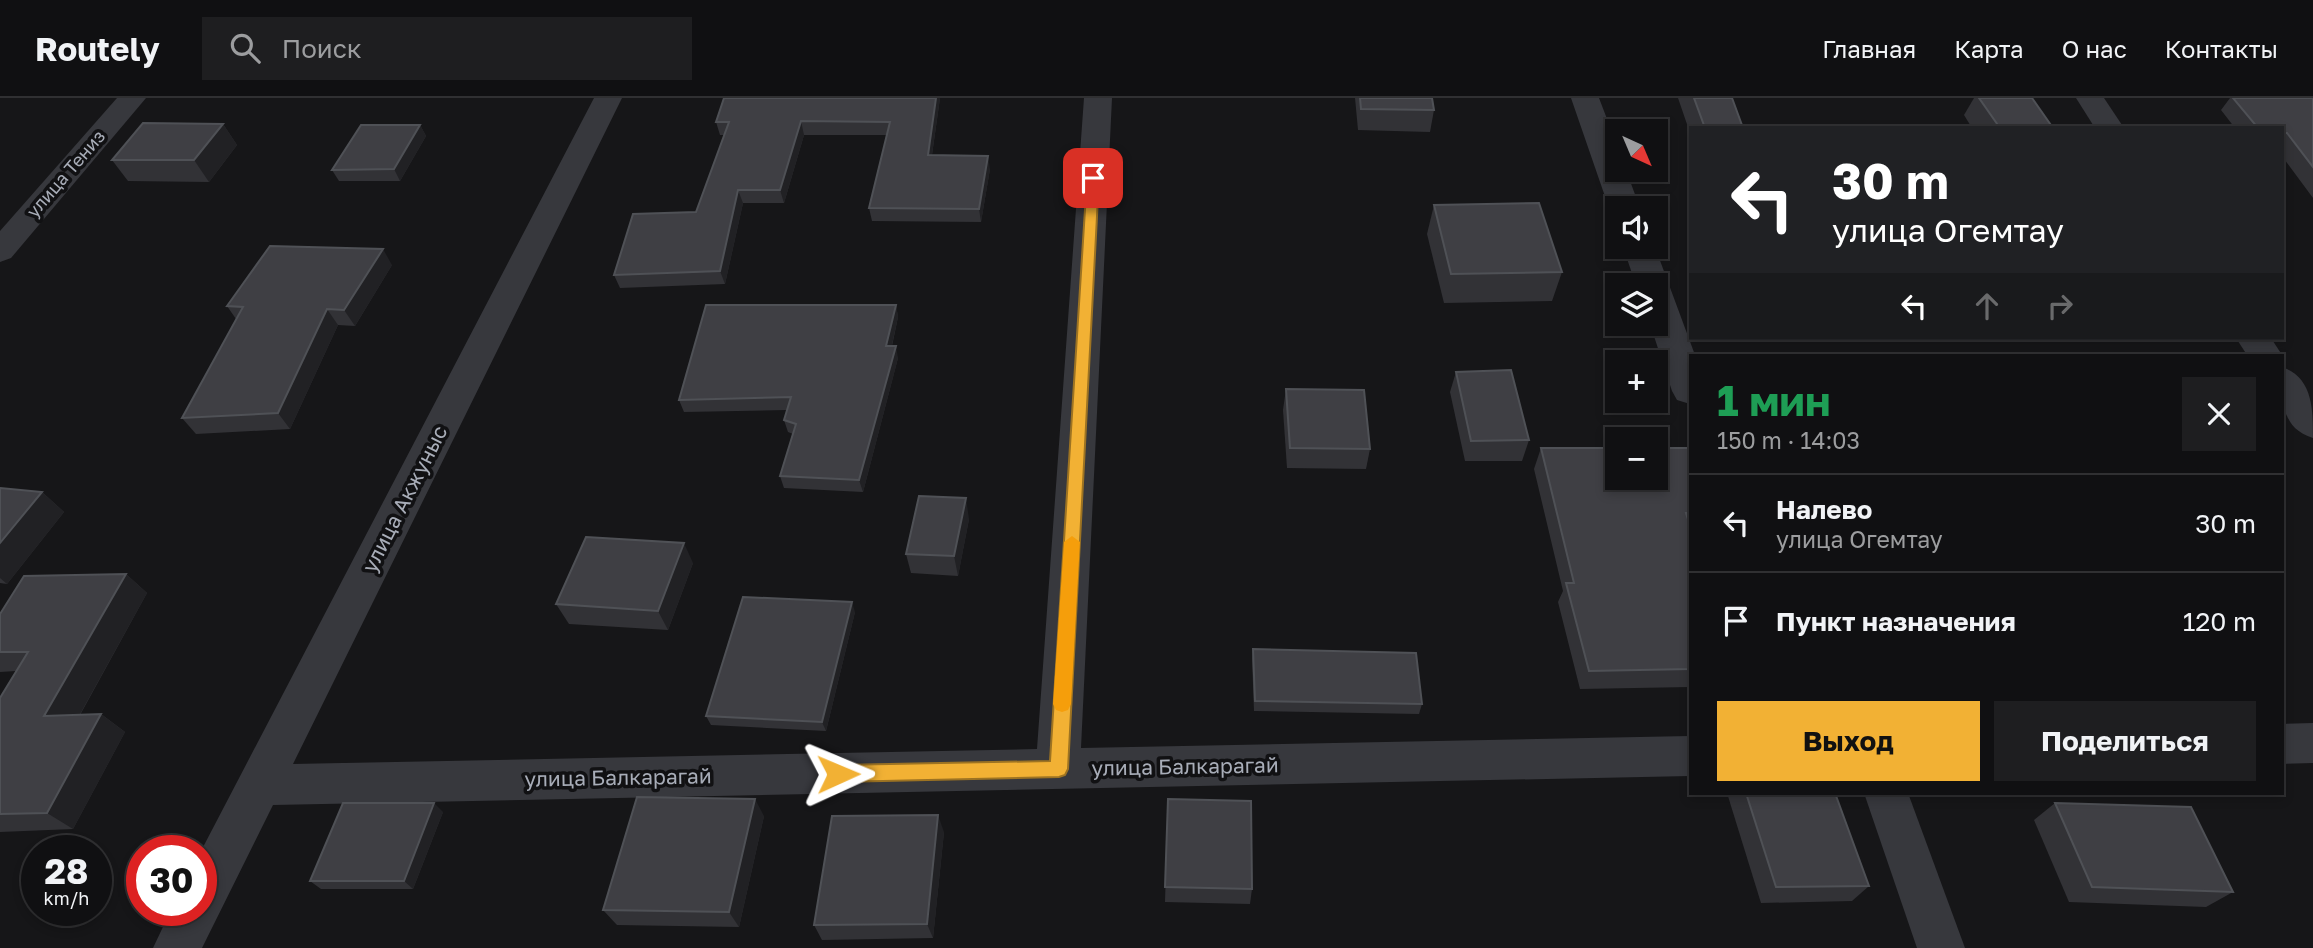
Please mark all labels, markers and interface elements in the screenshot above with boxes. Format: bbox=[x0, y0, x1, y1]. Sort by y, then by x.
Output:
search box bbox=[202, 17, 692, 80]
text: Routely bbox=[35, 29, 160, 68]
icon: search bbox=[226, 29, 264, 67]
text: Поиск bbox=[282, 33, 362, 64]
text: Главная bbox=[1822, 34, 1916, 63]
text: Карта bbox=[1954, 34, 2024, 63]
text: О нас bbox=[2062, 34, 2127, 63]
text: Контакты bbox=[2165, 34, 2278, 63]
north arrow bbox=[1605, 119, 1668, 182]
map controls bbox=[1605, 119, 1668, 490]
street label: улица Тениз bbox=[21, 125, 109, 222]
pin bbox=[1063, 148, 1123, 208]
text: 30 m bbox=[1832, 151, 1949, 210]
icon: left bbox=[1717, 154, 1808, 245]
icon: arrive bbox=[1074, 159, 1112, 197]
button: sound bbox=[1605, 196, 1668, 259]
text: улица Огемтау bbox=[1832, 211, 2064, 249]
button: layers bbox=[1605, 273, 1668, 336]
icon: left bbox=[1895, 287, 1933, 325]
icon: ahead bbox=[1968, 287, 2006, 325]
icon: right bbox=[2041, 287, 2079, 325]
button: + bbox=[1605, 350, 1668, 413]
text: 1 мин bbox=[1717, 375, 1831, 425]
button: close bbox=[2182, 377, 2256, 451]
street label: улица Акжуныс bbox=[356, 421, 452, 576]
text: 150 m · 14:03 bbox=[1717, 426, 1860, 454]
button: − bbox=[1605, 427, 1668, 490]
text: Налево bbox=[1776, 494, 1872, 525]
icon: left bbox=[1717, 504, 1755, 542]
text: 30 m bbox=[2195, 508, 2256, 539]
text: улица Огемтау bbox=[1776, 525, 1943, 553]
icon: arrive bbox=[1717, 602, 1755, 640]
text: Пункт назначения bbox=[1776, 606, 2016, 637]
text: 120 m bbox=[2183, 606, 2256, 637]
button: Выход bbox=[1717, 701, 1980, 781]
button: Поделиться bbox=[1994, 701, 2256, 781]
position arrow bbox=[801, 737, 875, 811]
street label: улица Балкарагай bbox=[1091, 751, 1279, 781]
street label: улица Балкарагай bbox=[524, 762, 712, 792]
speed limit sign: 30 bbox=[126, 835, 217, 926]
text: 28 bbox=[45, 850, 88, 892]
text: km/h bbox=[44, 887, 89, 909]

